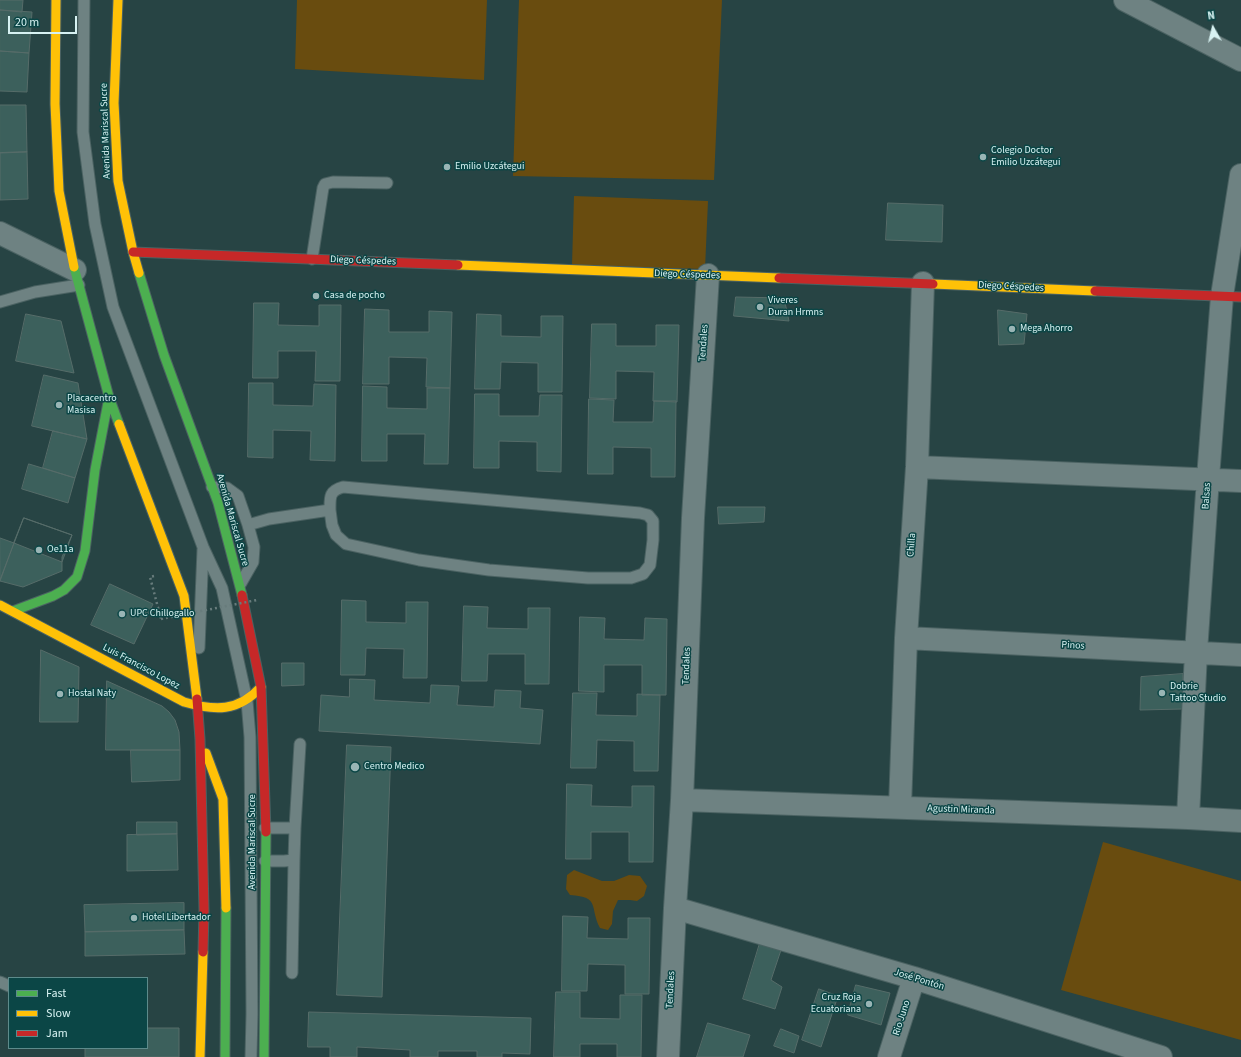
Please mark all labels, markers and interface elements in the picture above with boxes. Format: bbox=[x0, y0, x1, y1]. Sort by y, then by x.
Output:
scale bar bbox=[10, 8, 79, 34]
north arrow bbox=[1193, 8, 1233, 48]
text: N bbox=[1207, 8, 1216, 24]
text: 20 m bbox=[15, 14, 39, 31]
street label: Avenida Mariscal Sucre bbox=[98, 83, 114, 179]
place label: Colegio Doctor Emilio Uzcátegui bbox=[991, 145, 1060, 168]
marker: Colegio Doctor Emilio Uzcátegui bbox=[978, 152, 988, 162]
place label: Emilio Uzcátegui bbox=[455, 161, 524, 173]
marker: Emilio Uzcátegui bbox=[442, 162, 452, 172]
street label: Diego Céspedes bbox=[330, 254, 396, 268]
street label: Diego Céspedes bbox=[654, 268, 720, 282]
street label: Diego Céspedes bbox=[978, 279, 1044, 295]
place label: Casa de pocho bbox=[324, 290, 385, 302]
marker: Casa de pocho bbox=[311, 291, 321, 301]
place label: Viveres Duran Hrmns bbox=[768, 295, 823, 318]
marker: Viveres Duran Hrmns bbox=[755, 302, 765, 312]
place label: Mega Ahorro bbox=[1020, 323, 1073, 335]
street label: Tendales bbox=[697, 324, 711, 362]
marker: Mega Ahorro bbox=[1007, 324, 1017, 334]
place label: Placacentro Masisa bbox=[67, 393, 117, 416]
marker: Placacentro Masisa bbox=[54, 400, 64, 410]
street label: Avenida Mariscal Sucre bbox=[213, 472, 251, 568]
street label: Balsas bbox=[1200, 482, 1214, 510]
street label: Chilla bbox=[905, 533, 919, 557]
place label: Oe11a bbox=[47, 544, 74, 556]
marker: Oe11a bbox=[34, 545, 44, 555]
place label: UPC Chillogallo bbox=[130, 608, 194, 620]
marker: UPC Chillogallo bbox=[117, 609, 127, 619]
street label: Pinos bbox=[1061, 639, 1085, 653]
street label: Luis Francisco Lopez bbox=[101, 642, 181, 692]
street label: Tendales bbox=[680, 647, 694, 685]
place label: Dobrie Tattoo Studio bbox=[1170, 681, 1226, 704]
place label: Hostal Naty bbox=[68, 688, 116, 700]
marker: Dobrie Tattoo Studio bbox=[1157, 688, 1167, 698]
marker: Hostal Naty bbox=[55, 689, 65, 699]
marker: Centro Medico bbox=[349, 761, 361, 773]
place label: Centro Medico bbox=[364, 761, 424, 773]
street label: Avenida Mariscal Sucre bbox=[247, 794, 259, 890]
street label: Agustin Miranda bbox=[927, 803, 995, 817]
place label: Hotel Libertador bbox=[142, 912, 210, 924]
marker: Hotel Libertador bbox=[129, 913, 139, 923]
street label: José Pontón bbox=[892, 967, 946, 993]
street label: Tendales bbox=[664, 971, 678, 1009]
legend bbox=[8, 977, 148, 1049]
text: Fast bbox=[46, 985, 66, 1002]
place label: Cruz Roja Ecuatoriana bbox=[811, 992, 861, 1016]
marker: Cruz Roja Ecuatoriana bbox=[864, 999, 874, 1009]
street label: Rio Juno bbox=[891, 999, 913, 1037]
text: Slow bbox=[46, 1005, 71, 1022]
text: Jam bbox=[46, 1025, 68, 1042]

